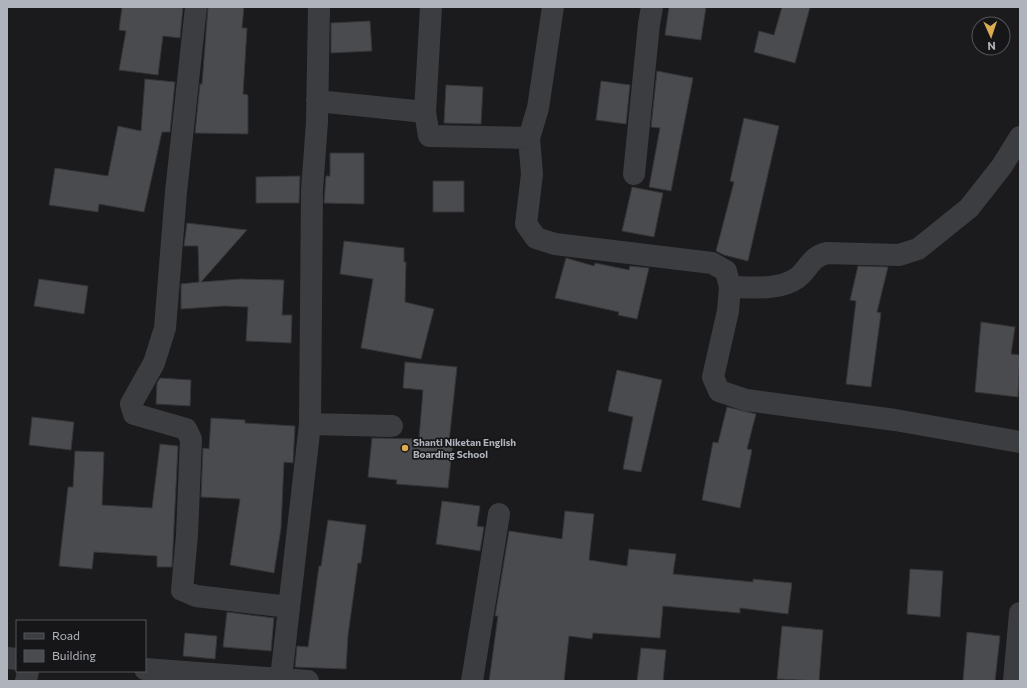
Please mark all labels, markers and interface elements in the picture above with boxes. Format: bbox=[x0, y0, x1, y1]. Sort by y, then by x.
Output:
north arrow bbox=[971, 16, 1011, 56]
text: N bbox=[987, 40, 996, 53]
place label: Shanti Niketan English Boarding School bbox=[413, 436, 516, 460]
marker: Shanti Niketan English Boarding School bbox=[400, 443, 410, 453]
legend bbox=[16, 620, 146, 672]
text: Road bbox=[52, 628, 80, 642]
text: Building bbox=[52, 648, 96, 662]

